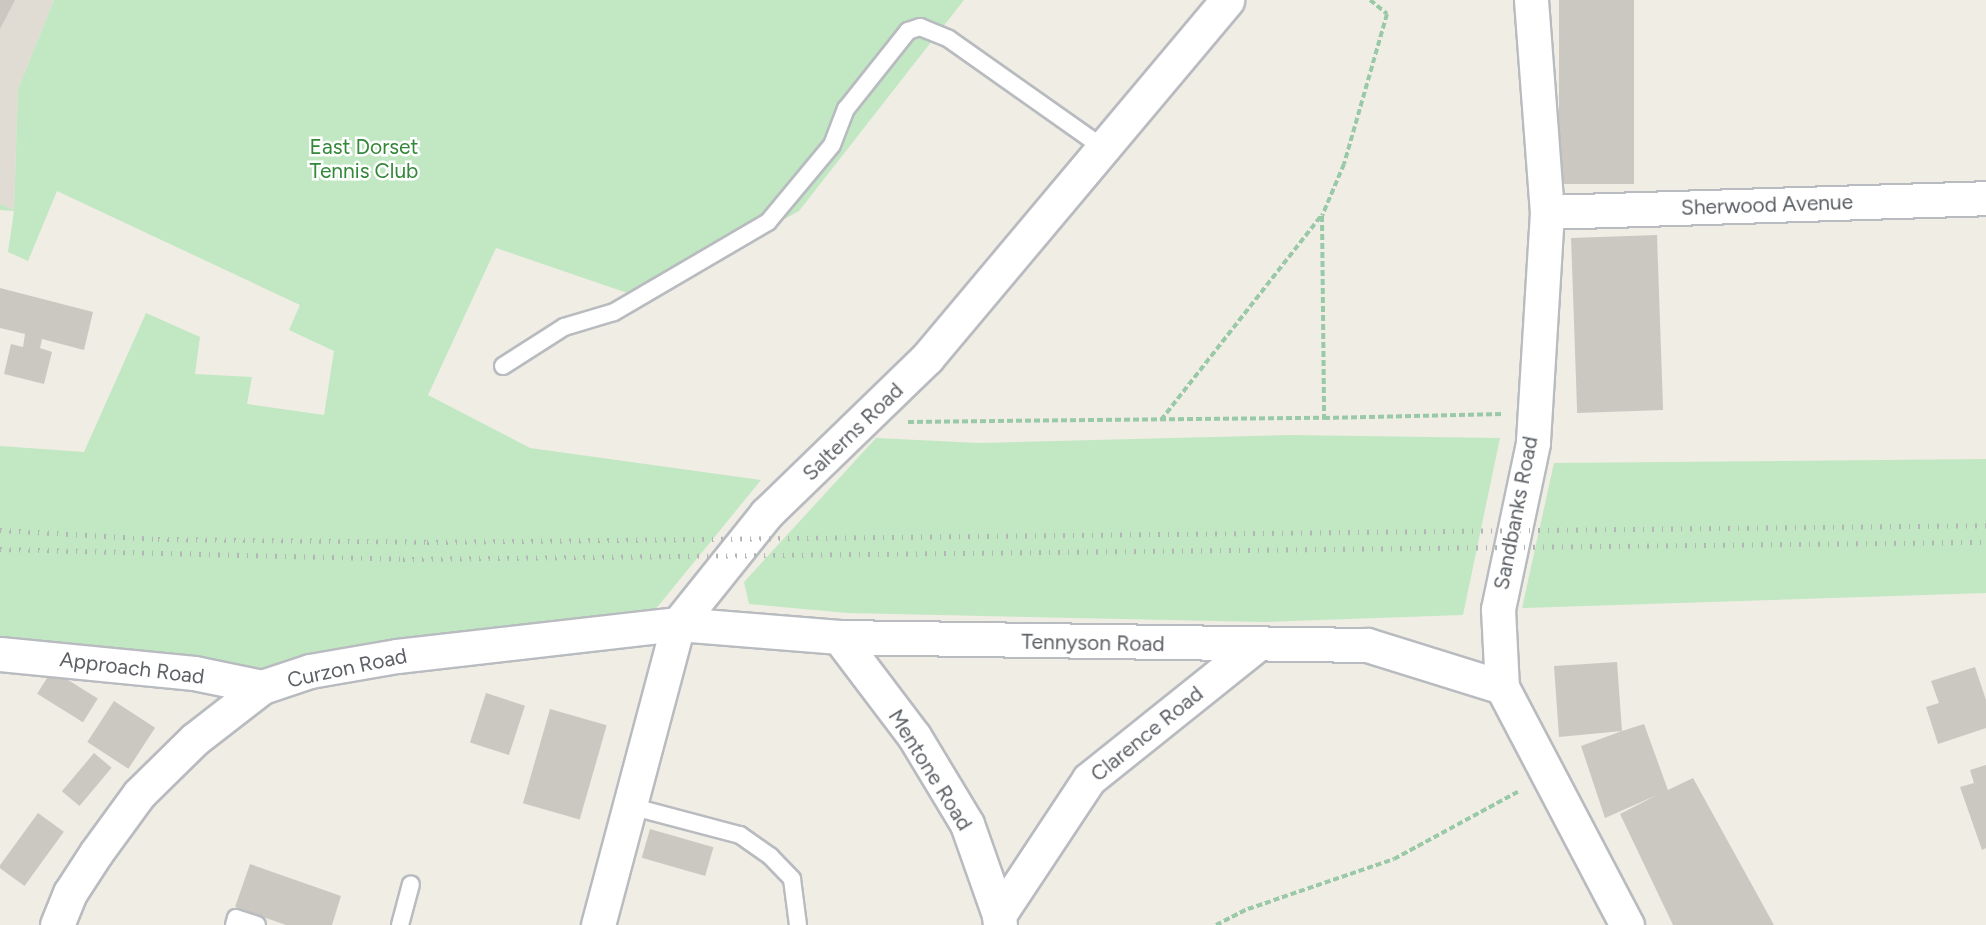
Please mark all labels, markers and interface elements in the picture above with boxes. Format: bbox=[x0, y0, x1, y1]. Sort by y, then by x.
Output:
park label: East Dorset Tennis Club bbox=[310, 134, 418, 184]
street label: Sherwood Avenue bbox=[1680, 189, 1854, 221]
street label: Salterns Road bbox=[798, 378, 908, 486]
street label: Sandbanks Road bbox=[1489, 434, 1543, 592]
street label: Tennyson Road bbox=[1021, 629, 1165, 657]
street label: Curzon Road bbox=[285, 643, 409, 693]
street label: Approach Road bbox=[58, 647, 206, 689]
street label: Clarence Road bbox=[1086, 681, 1208, 787]
street label: Mentone Road bbox=[883, 705, 977, 835]

